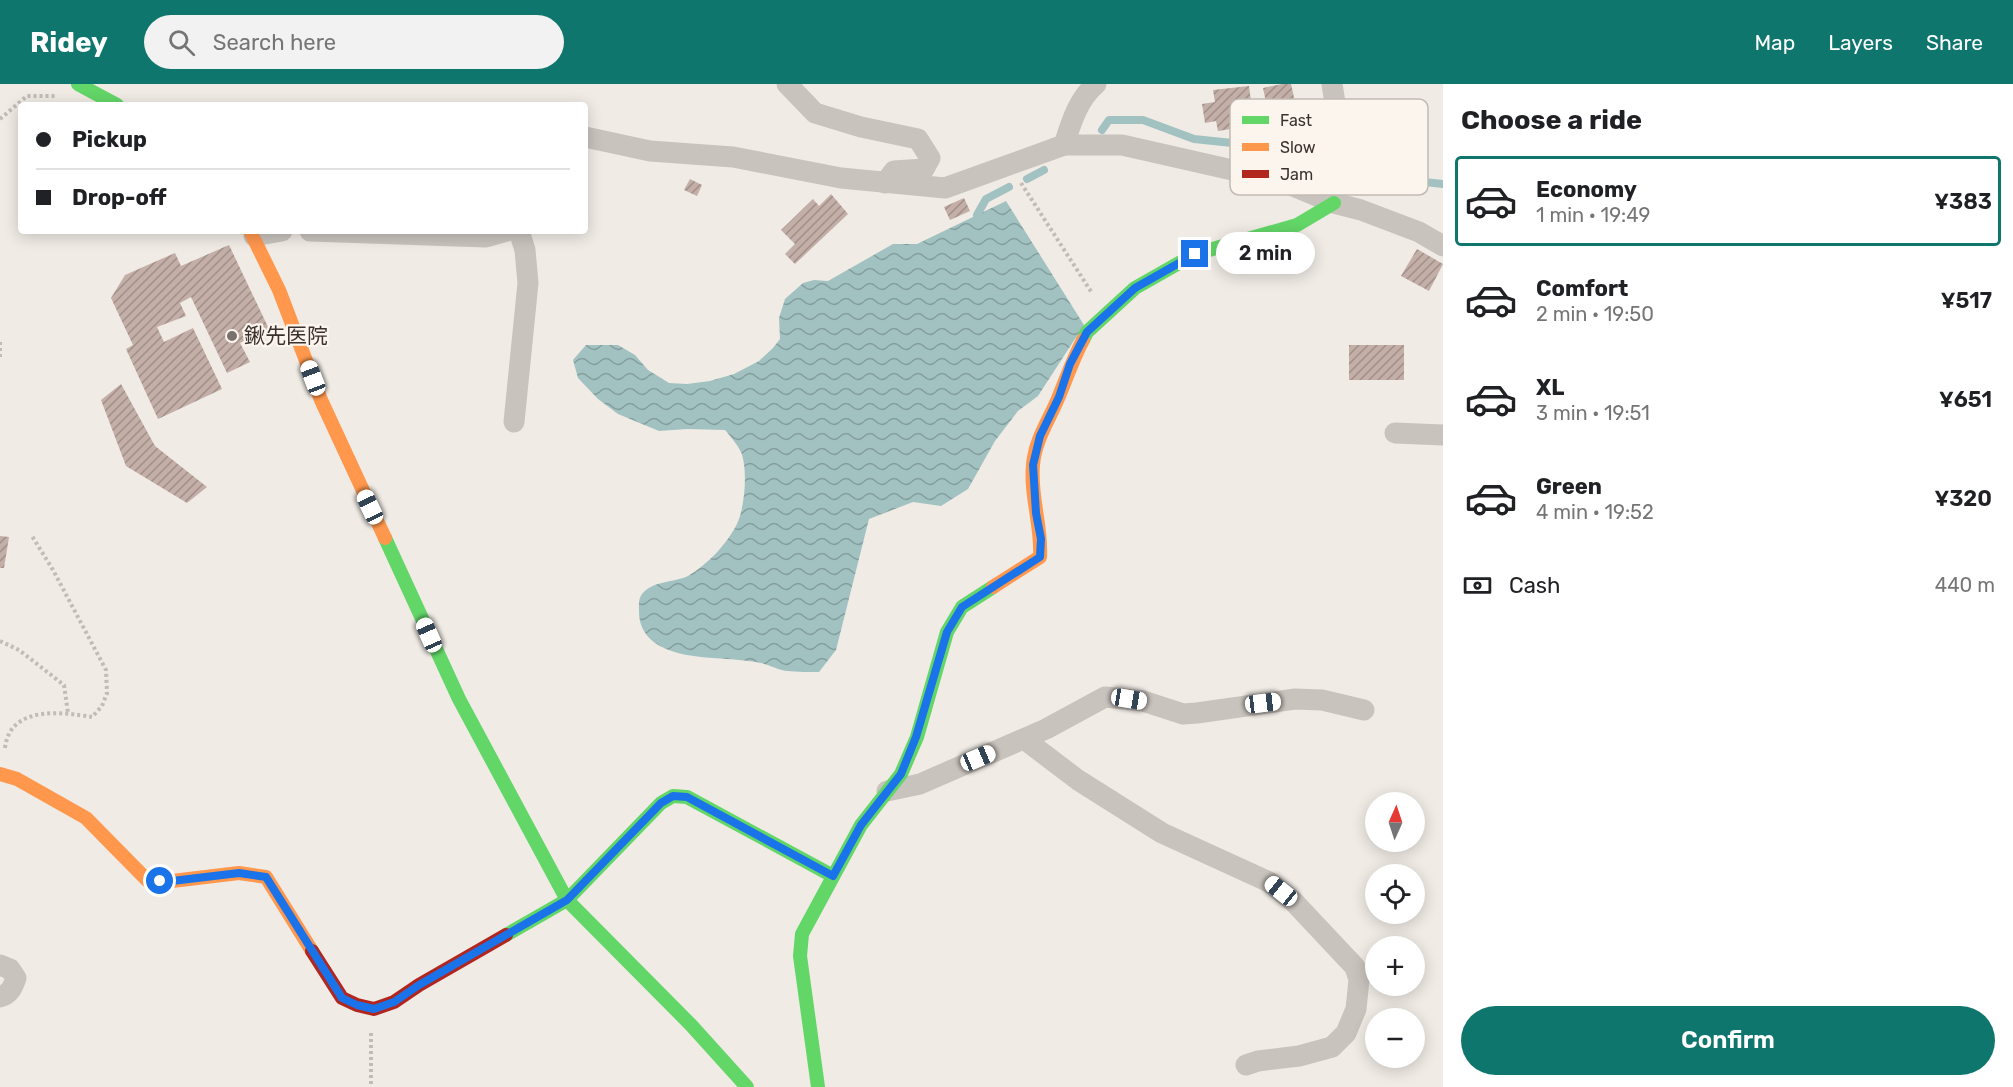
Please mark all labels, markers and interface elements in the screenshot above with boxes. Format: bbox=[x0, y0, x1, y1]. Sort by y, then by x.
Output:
search box bbox=[144, 15, 564, 69]
text: Ridey bbox=[30, 26, 108, 59]
icon: search bbox=[165, 26, 198, 59]
text: Search here bbox=[213, 29, 336, 56]
text: Map bbox=[1754, 30, 1795, 55]
text: Layers bbox=[1828, 30, 1893, 55]
text: Share bbox=[1926, 30, 1983, 55]
legend bbox=[1230, 99, 1428, 195]
text: Choose a ride bbox=[1461, 104, 1642, 136]
text: Fast bbox=[1280, 111, 1312, 130]
text: Pickup bbox=[72, 126, 147, 153]
text: Slow bbox=[1280, 138, 1316, 157]
text: Jam bbox=[1280, 165, 1313, 184]
icon: car bbox=[1464, 174, 1518, 228]
text: Economy bbox=[1536, 176, 1637, 203]
text: Drop-off bbox=[72, 184, 167, 211]
text: ¥383 bbox=[1934, 188, 1992, 215]
text: 1 min · 19:49 bbox=[1536, 203, 1650, 227]
callout: 2 min bbox=[1216, 233, 1315, 275]
route end bbox=[1181, 240, 1208, 267]
text: 2 min bbox=[1239, 241, 1292, 265]
icon: car bbox=[1464, 273, 1518, 327]
text: Comfort bbox=[1536, 275, 1628, 302]
text: ¥517 bbox=[1941, 287, 1992, 314]
text: 2 min · 19:50 bbox=[1536, 302, 1654, 326]
place label: 鍬先医院 bbox=[244, 323, 328, 348]
marker: 鍬先医院 bbox=[225, 329, 239, 343]
car bbox=[298, 358, 328, 398]
icon: car bbox=[1464, 372, 1518, 426]
text: XL bbox=[1536, 374, 1564, 401]
text: ¥651 bbox=[1939, 386, 1992, 413]
text: 3 min · 19:51 bbox=[1536, 401, 1650, 425]
icon: car bbox=[1464, 471, 1518, 525]
text: Green bbox=[1536, 473, 1602, 500]
text: ¥320 bbox=[1934, 485, 1992, 512]
car bbox=[354, 487, 386, 527]
text: 4 min · 19:52 bbox=[1536, 500, 1654, 524]
icon: cash bbox=[1461, 569, 1494, 602]
text: Cash bbox=[1509, 572, 1560, 599]
text: 440 m bbox=[1935, 573, 1995, 597]
car bbox=[413, 615, 445, 655]
car bbox=[1110, 687, 1148, 711]
car bbox=[1244, 692, 1282, 714]
car bbox=[958, 743, 998, 773]
north arrow bbox=[1365, 792, 1425, 852]
map controls bbox=[1365, 792, 1425, 1068]
button: locate bbox=[1365, 864, 1425, 924]
route start bbox=[146, 867, 173, 894]
car bbox=[1261, 873, 1301, 909]
button: + bbox=[1365, 936, 1425, 996]
button: Confirm bbox=[1461, 1006, 1995, 1075]
button: − bbox=[1365, 1008, 1425, 1068]

